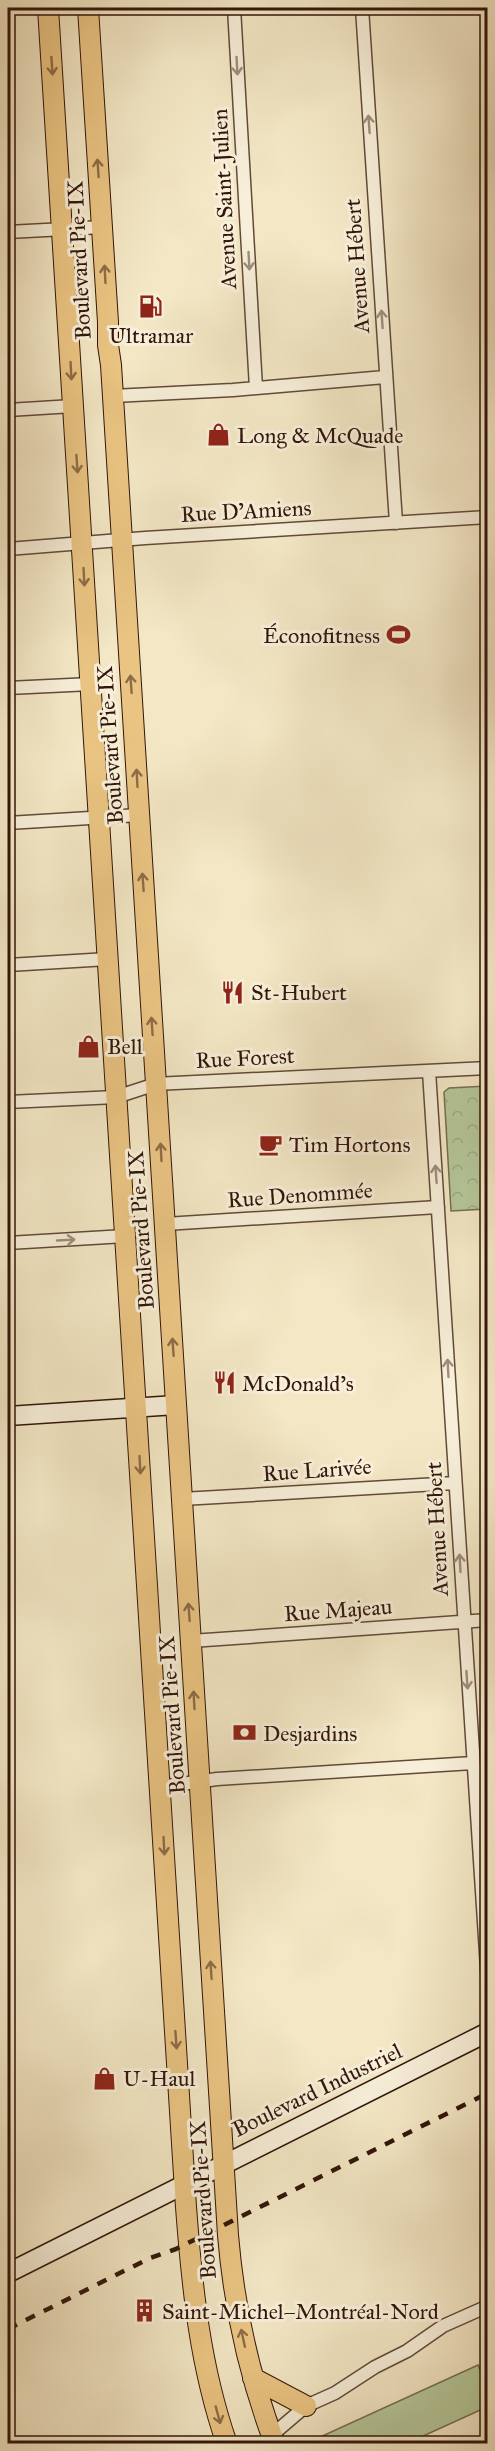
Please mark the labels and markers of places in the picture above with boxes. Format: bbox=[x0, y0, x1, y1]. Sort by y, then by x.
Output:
fuel station icon: Ultramar bbox=[138, 293, 164, 319]
place label: Ultramar bbox=[109, 322, 194, 349]
shop icon: Long & McQuade bbox=[206, 422, 232, 448]
place label: Long & McQuade bbox=[237, 422, 403, 449]
place label: Éconofitness bbox=[263, 622, 380, 649]
sports icon: Éconofitness bbox=[385, 622, 411, 648]
restaurant icon: St-Hubert bbox=[220, 979, 246, 1005]
place label: St-Hubert bbox=[251, 979, 347, 1006]
shop icon: Bell bbox=[76, 1033, 102, 1059]
place label: Bell bbox=[107, 1033, 143, 1060]
cafe icon: Tim Hortons bbox=[258, 1131, 284, 1157]
place label: Tim Hortons bbox=[289, 1131, 411, 1158]
restaurant icon: McDonald's bbox=[211, 1370, 237, 1396]
place label: McDonald's bbox=[242, 1370, 354, 1397]
bank icon: Desjardins bbox=[232, 1720, 258, 1746]
place label: Desjardins bbox=[263, 1720, 357, 1747]
shop icon: U-Haul bbox=[92, 2065, 118, 2091]
place label: U-Haul bbox=[123, 2065, 195, 2092]
building icon: Saint-Michel–Montréal-Nord bbox=[131, 2298, 157, 2324]
place label: Saint-Michel–Montréal-Nord bbox=[162, 2298, 439, 2325]

